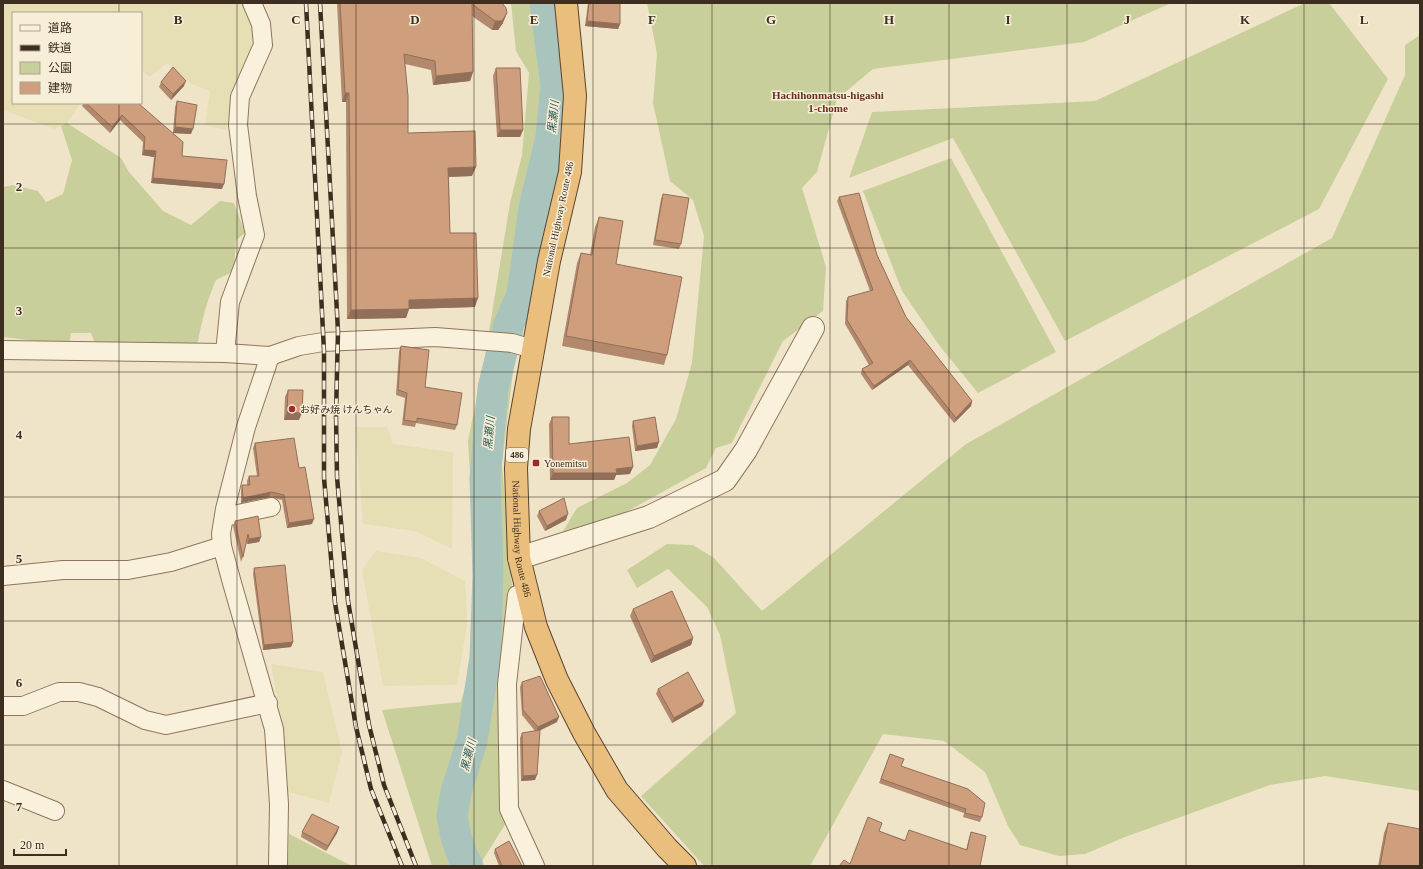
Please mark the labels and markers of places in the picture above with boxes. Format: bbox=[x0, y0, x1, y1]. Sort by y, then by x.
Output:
marker: お好み焼 けんちゃん bbox=[287, 404, 297, 414]
place label: お好み焼 けんちゃん bbox=[300, 404, 393, 415]
marker: Yonemitsu bbox=[531, 458, 541, 468]
place label: Yonemitsu bbox=[544, 458, 587, 469]

